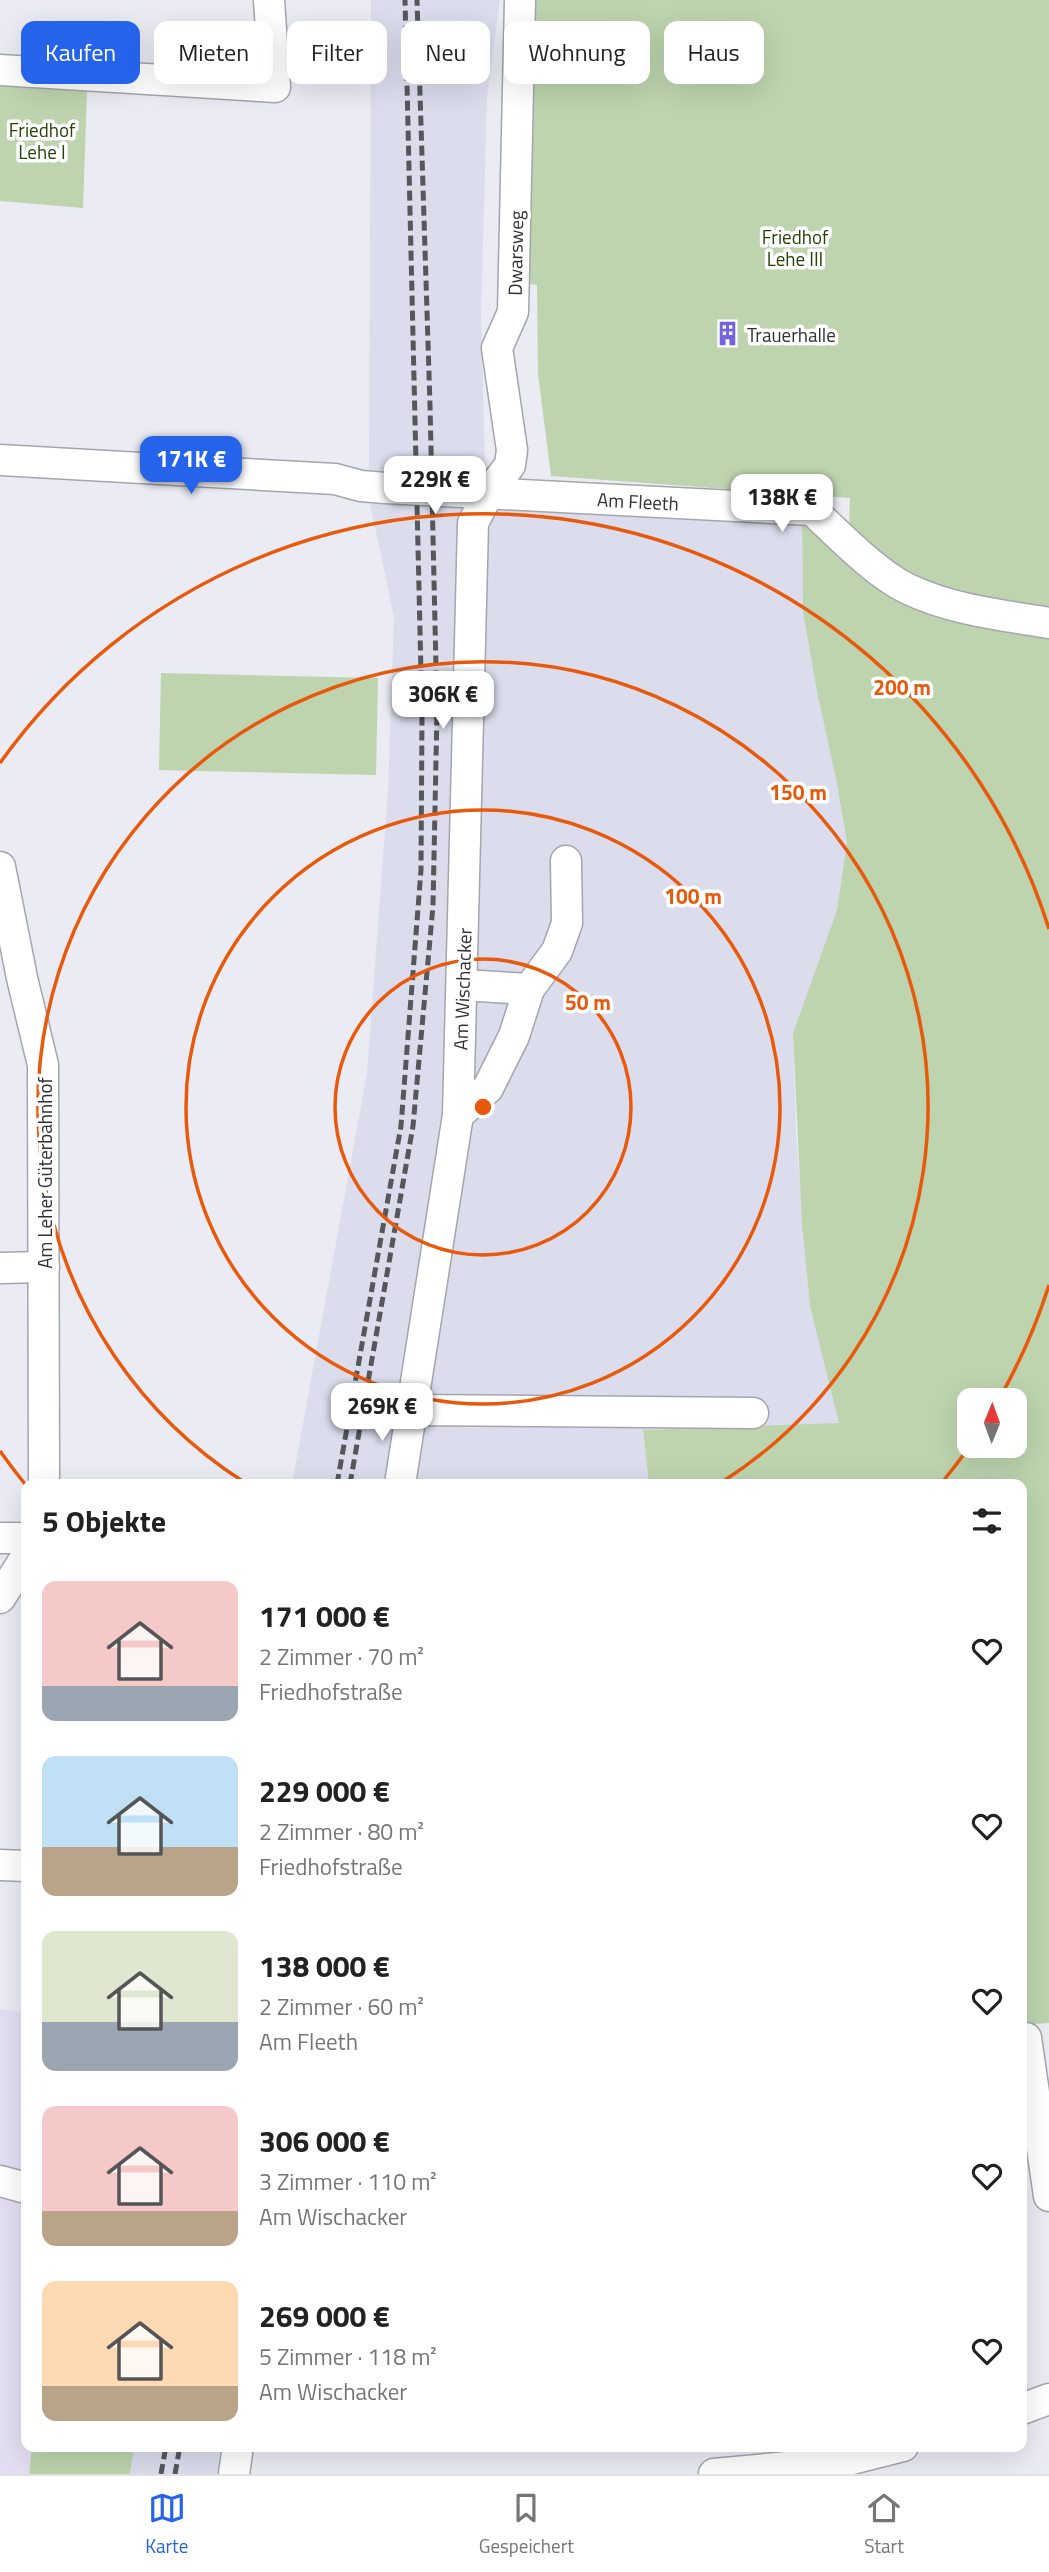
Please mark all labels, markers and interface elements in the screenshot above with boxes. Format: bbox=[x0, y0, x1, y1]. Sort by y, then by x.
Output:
chip: Kaufen bbox=[21, 21, 140, 84]
chip: Mieten bbox=[154, 21, 273, 84]
chip: Filter bbox=[287, 21, 387, 84]
chip: Neu bbox=[401, 21, 490, 84]
chip: Wohnung bbox=[504, 21, 650, 84]
chip: Haus bbox=[664, 21, 764, 84]
park label: Friedhof Lehe I bbox=[9, 115, 76, 166]
street label: Dwarsweg bbox=[500, 210, 530, 296]
park label: Friedhof Lehe III bbox=[762, 222, 829, 273]
building icon: Trauerhalle bbox=[713, 320, 741, 348]
place label: Trauerhalle bbox=[747, 320, 836, 349]
pin: 171K € bbox=[134, 436, 248, 496]
text: 171K € bbox=[156, 441, 226, 476]
pin: 229K € bbox=[378, 456, 492, 516]
text: 229K € bbox=[400, 461, 470, 496]
pin: 138K € bbox=[725, 475, 839, 534]
text: 138K € bbox=[747, 479, 817, 514]
street label: Am Fleeth bbox=[596, 484, 680, 518]
text: 200 m bbox=[873, 671, 931, 703]
pin: 306K € bbox=[386, 672, 500, 731]
text: 306K € bbox=[408, 676, 478, 711]
text: 150 m bbox=[769, 776, 827, 808]
text: 100 m bbox=[664, 880, 722, 912]
street label: Am Wischacker bbox=[445, 927, 479, 1051]
text: 50 m bbox=[565, 986, 611, 1018]
street label: Am Leher Güterbahnhof bbox=[30, 1076, 59, 1269]
centre of rings bbox=[471, 1095, 495, 1119]
pin: 269K € bbox=[325, 1384, 439, 1443]
text: 269K € bbox=[347, 1388, 417, 1423]
north arrow bbox=[957, 1388, 1027, 1458]
map controls bbox=[957, 1388, 1027, 1458]
text: 5 Objekte bbox=[42, 1498, 166, 1544]
icon: filters bbox=[968, 1502, 1006, 1540]
text: 171 000 € bbox=[259, 1593, 390, 1639]
icon: home bbox=[98, 1609, 182, 1693]
icon: heart bbox=[968, 1632, 1006, 1670]
text: 2 Zimmer · 70 m² bbox=[259, 1639, 424, 1674]
text: Friedhofstraße bbox=[259, 1674, 403, 1709]
text: 229 000 € bbox=[259, 1768, 390, 1814]
icon: home bbox=[98, 1784, 182, 1868]
icon: heart bbox=[968, 1807, 1006, 1845]
text: 2 Zimmer · 80 m² bbox=[259, 1814, 424, 1849]
text: Friedhofstraße bbox=[259, 1849, 403, 1884]
text: 138 000 € bbox=[259, 1943, 390, 1989]
icon: home bbox=[98, 1959, 182, 2043]
icon: heart bbox=[968, 1982, 1006, 2020]
text: 2 Zimmer · 60 m² bbox=[259, 1989, 424, 2024]
text: Am Fleeth bbox=[259, 2024, 358, 2059]
text: 306 000 € bbox=[259, 2118, 390, 2164]
icon: home bbox=[98, 2134, 182, 2218]
icon: heart bbox=[968, 2157, 1006, 2195]
text: 3 Zimmer · 110 m² bbox=[259, 2164, 437, 2199]
text: Am Wischacker bbox=[259, 2199, 407, 2234]
text: 269 000 € bbox=[259, 2293, 390, 2339]
icon: home bbox=[98, 2309, 182, 2393]
icon: heart bbox=[968, 2332, 1006, 2370]
text: 5 Zimmer · 118 m² bbox=[259, 2339, 437, 2374]
text: Am Wischacker bbox=[259, 2374, 407, 2409]
tab: Karte bbox=[145, 2489, 188, 2560]
tab: Gespeichert bbox=[479, 2489, 574, 2560]
tab: Start bbox=[864, 2489, 904, 2560]

